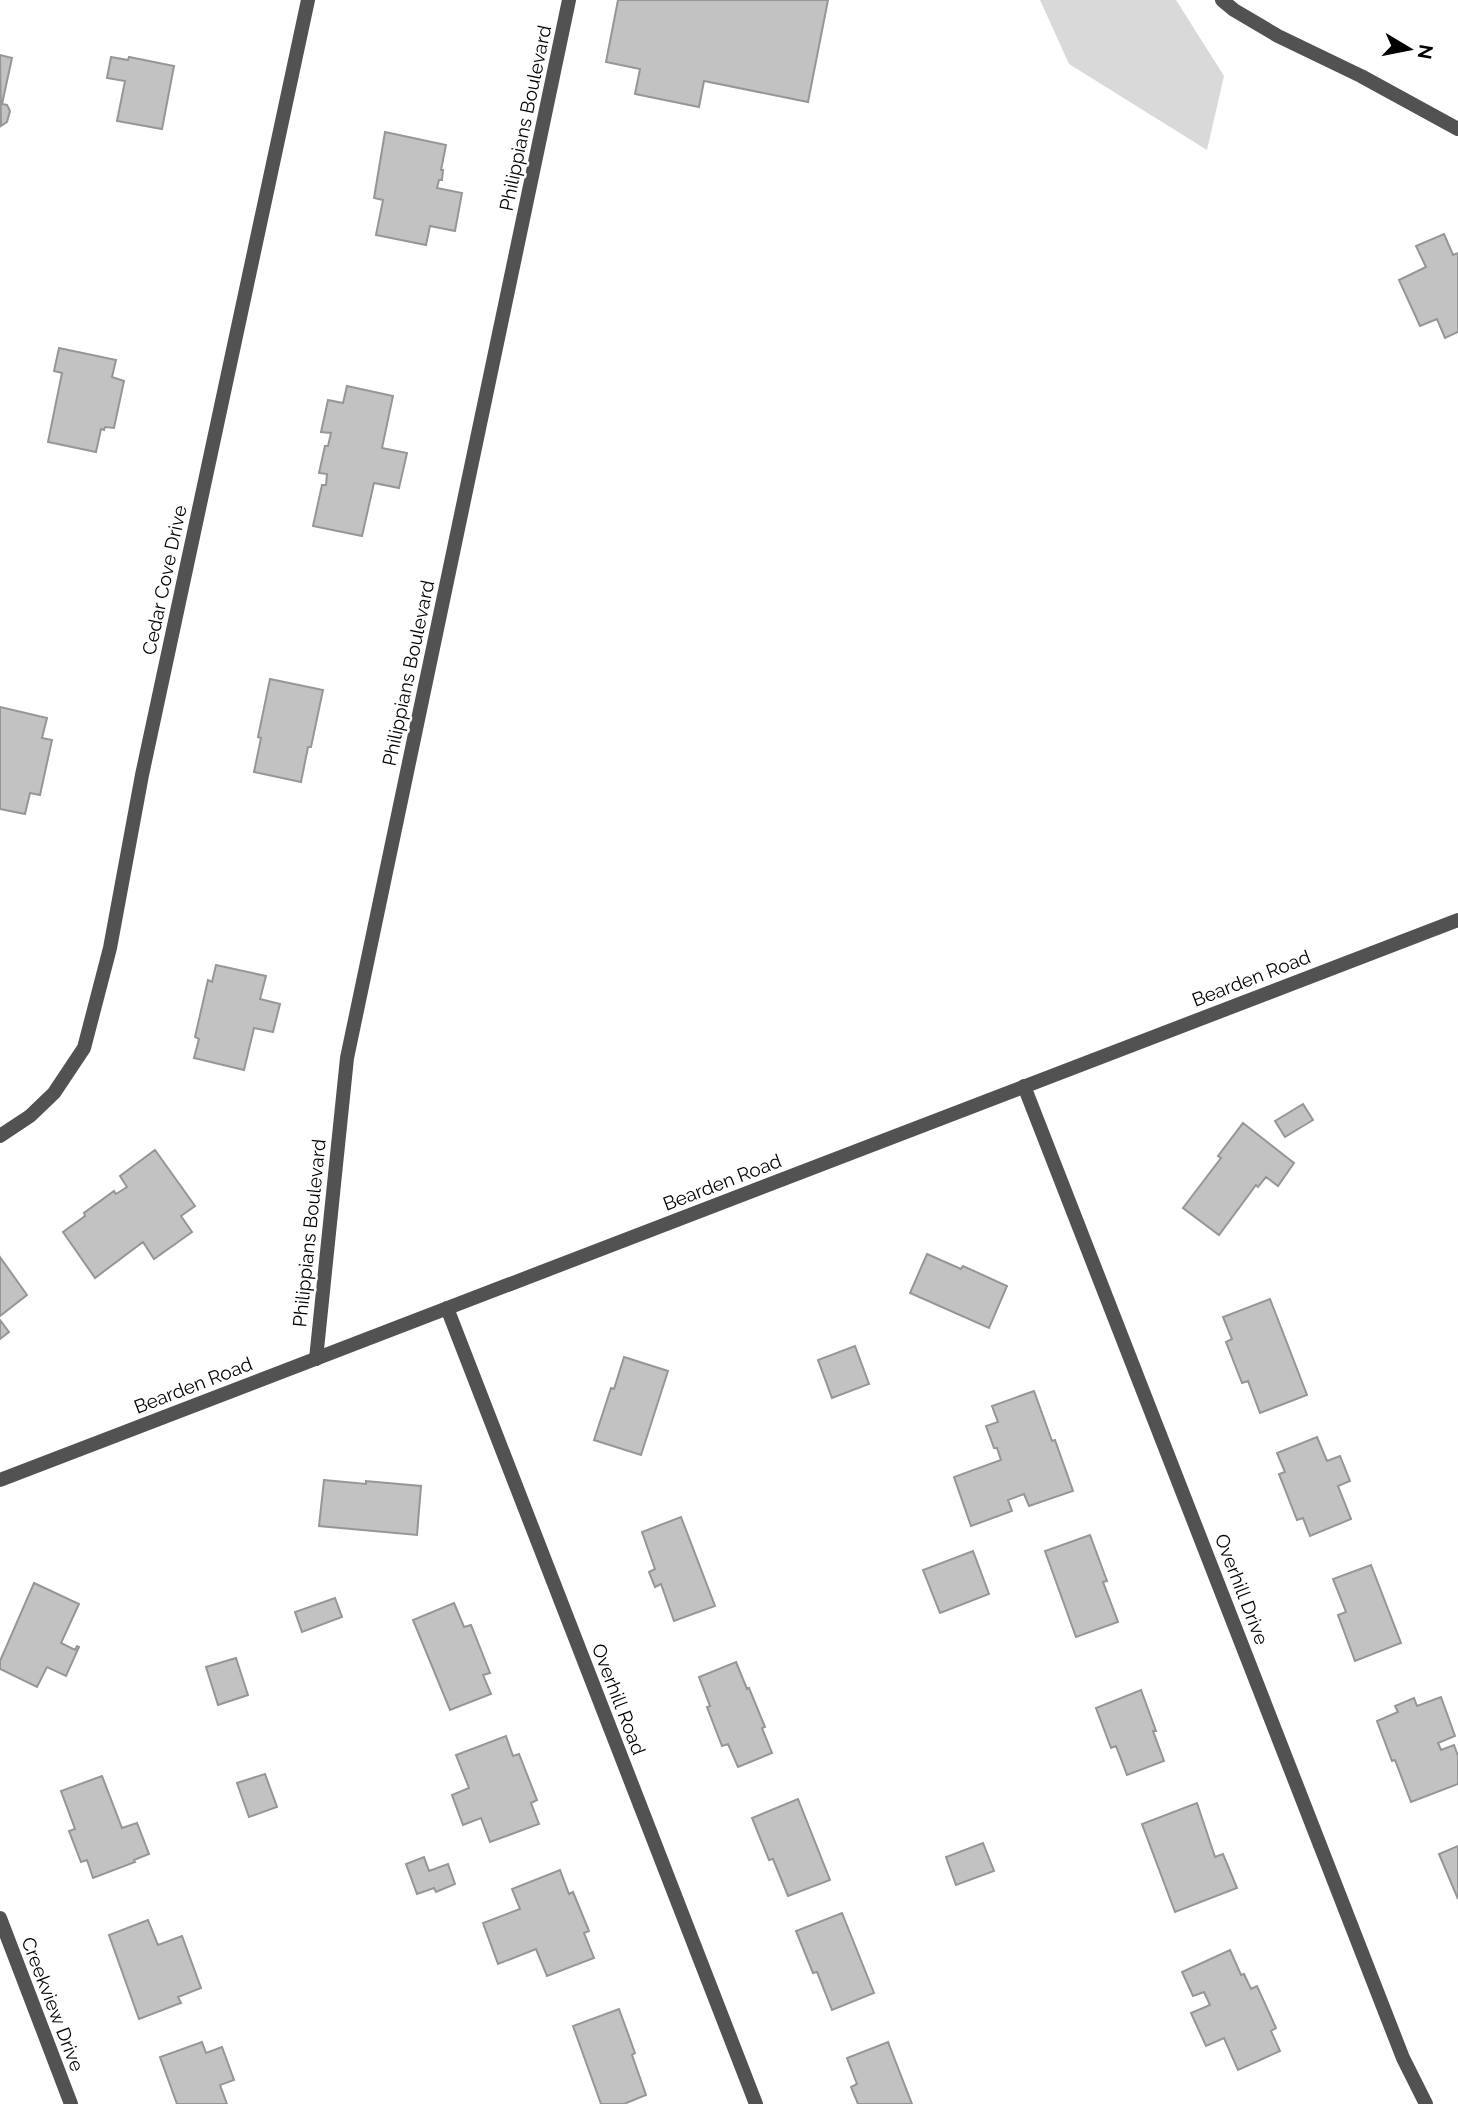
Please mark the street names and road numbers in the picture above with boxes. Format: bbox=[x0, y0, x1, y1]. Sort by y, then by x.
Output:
street label: Philippians Boulevard bbox=[495, 23, 555, 213]
street label: Cedar Cove Drive bbox=[137, 503, 191, 657]
street label: Philippians Boulevard bbox=[378, 578, 438, 768]
street label: Bearden Road bbox=[1189, 945, 1313, 1011]
street label: Philippians Boulevard bbox=[288, 1138, 330, 1328]
street label: Bearden Road bbox=[660, 1149, 784, 1215]
street label: Bearden Road bbox=[131, 1352, 255, 1418]
street label: Overhill Drive bbox=[1211, 1530, 1273, 1648]
street label: Overhill Road bbox=[588, 1640, 650, 1758]
street label: Creekview Drive bbox=[17, 1934, 89, 2074]

